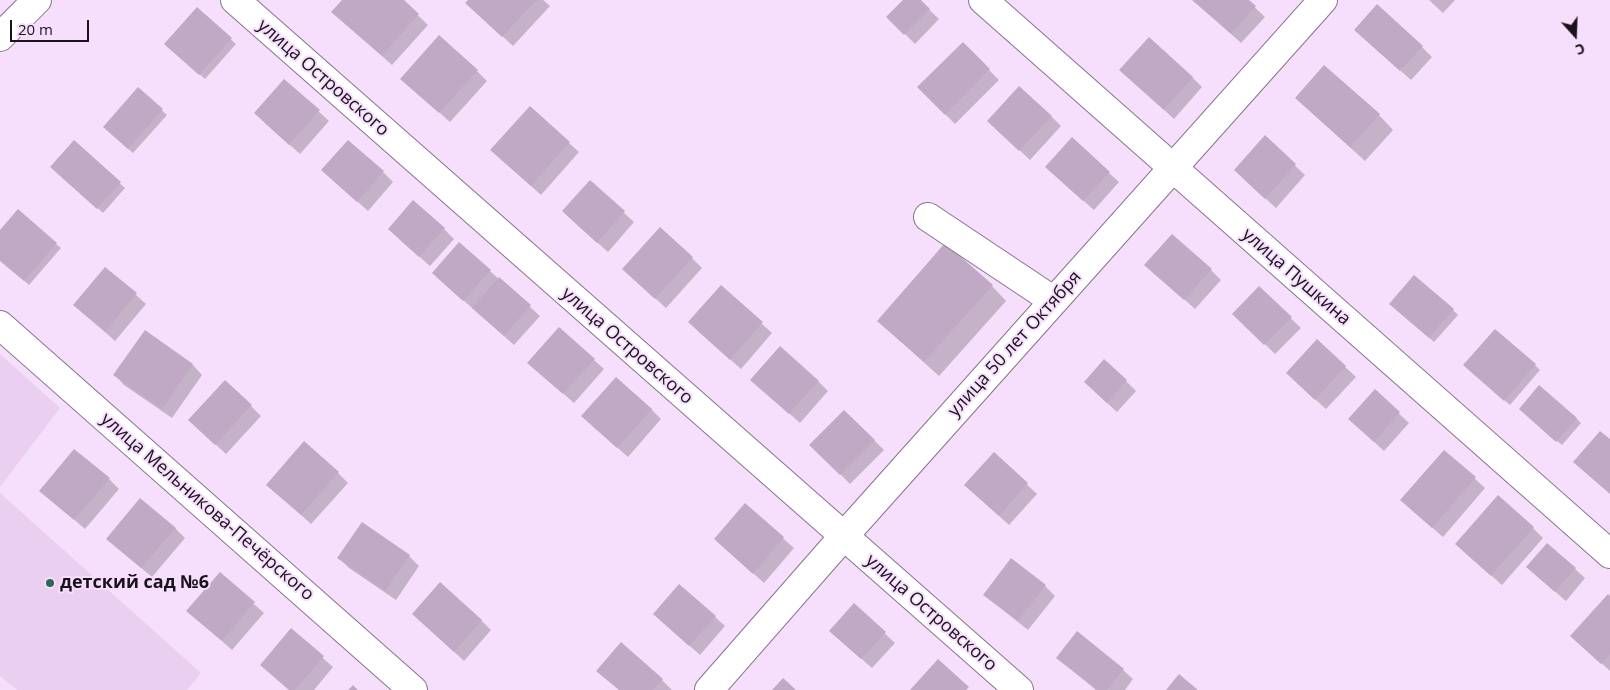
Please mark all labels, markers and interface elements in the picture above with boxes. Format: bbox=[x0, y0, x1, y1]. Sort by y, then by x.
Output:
scale bar bbox=[12, 10, 91, 42]
north arrow bbox=[1550, 10, 1600, 60]
street label: улица Островского bbox=[253, 15, 393, 141]
text: 20 m bbox=[18, 19, 53, 39]
text: С bbox=[1573, 39, 1588, 60]
street label: улица Пушкина bbox=[1237, 224, 1355, 330]
street label: улица 50 лет Октября bbox=[944, 267, 1086, 421]
street label: улица Островского bbox=[557, 283, 697, 409]
street label: улица Мельникова-Печёрского bbox=[96, 408, 318, 606]
street label: улица Островского bbox=[861, 550, 1001, 676]
place label: детский сад №6 bbox=[60, 572, 209, 594]
marker: детский сад №6 bbox=[44, 577, 56, 589]

